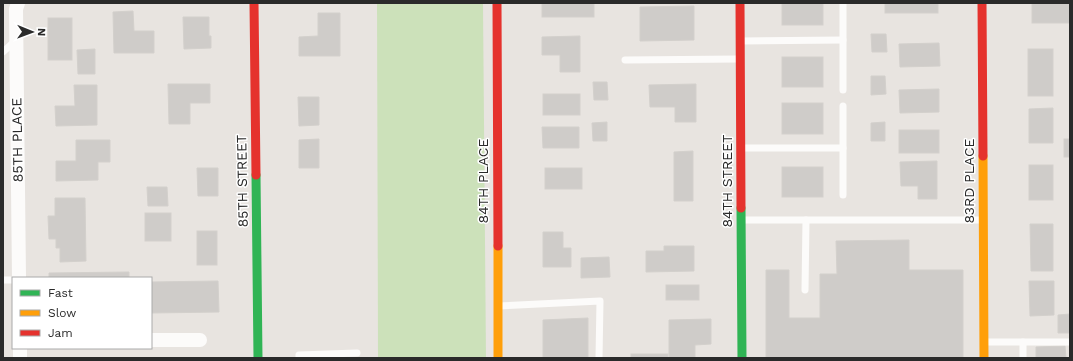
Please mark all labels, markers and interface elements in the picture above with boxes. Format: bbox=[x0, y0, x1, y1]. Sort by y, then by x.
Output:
north arrow bbox=[12, 12, 52, 52]
text: N bbox=[35, 28, 48, 36]
street label: 85TH PLACE bbox=[8, 97, 26, 182]
street label: 85TH STREET bbox=[233, 134, 251, 228]
street label: 84TH STREET bbox=[719, 134, 735, 228]
street label: 83RD PLACE bbox=[961, 138, 977, 224]
street label: 84TH PLACE bbox=[475, 139, 491, 223]
legend bbox=[12, 277, 152, 349]
text: Fast bbox=[48, 286, 73, 300]
text: Slow bbox=[48, 306, 76, 320]
text: Jam bbox=[48, 326, 73, 340]

